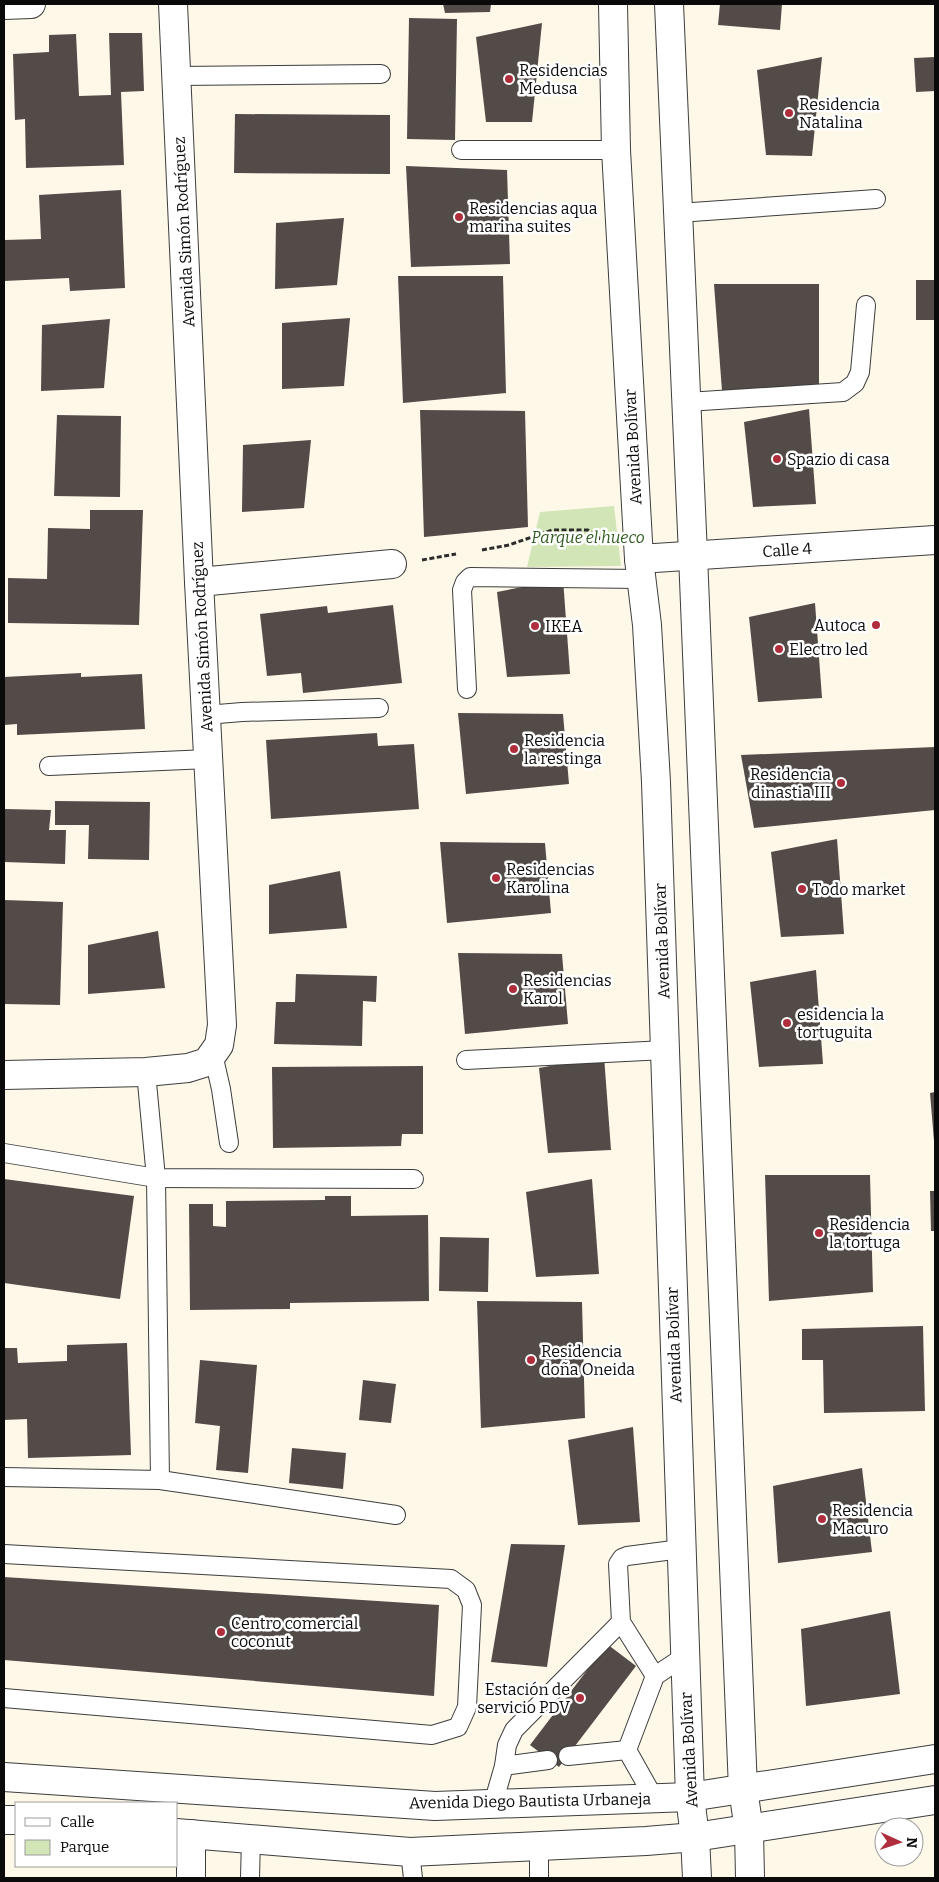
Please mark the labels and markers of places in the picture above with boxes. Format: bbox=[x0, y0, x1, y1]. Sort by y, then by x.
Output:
place label: Residencias Medusa bbox=[519, 61, 608, 98]
marker: Residencias Medusa bbox=[503, 73, 515, 85]
place label: Residencia Natalina bbox=[799, 95, 880, 132]
marker: Residencia Natalina bbox=[783, 107, 795, 119]
place label: Residencias aqua marina suites bbox=[469, 199, 598, 236]
marker: Residencias aqua marina suites bbox=[453, 211, 465, 223]
place label: Spazio di casa bbox=[787, 450, 890, 469]
marker: Spazio di casa bbox=[771, 453, 783, 465]
place label: Autoca bbox=[814, 616, 866, 635]
place label: IKEA bbox=[545, 617, 583, 636]
marker: Autoca bbox=[870, 619, 882, 631]
marker: IKEA bbox=[529, 620, 541, 632]
place label: Electro led bbox=[789, 640, 869, 659]
marker: Electro led bbox=[773, 643, 785, 655]
place label: Residencia la restinga bbox=[524, 731, 605, 768]
marker: Residencia la restinga bbox=[508, 743, 520, 755]
place label: Residencia dinastia III bbox=[750, 765, 831, 802]
marker: Residencia dinastia III bbox=[835, 777, 847, 789]
place label: Residencias Karolina bbox=[506, 860, 595, 897]
marker: Residencias Karolina bbox=[490, 872, 502, 884]
place label: Todo market bbox=[812, 880, 906, 899]
marker: Todo market bbox=[796, 883, 808, 895]
place label: Residencias Karol bbox=[523, 971, 612, 1008]
marker: Residencias Karol bbox=[507, 983, 519, 995]
place label: esidencia la tortuguita bbox=[797, 1005, 884, 1042]
marker: esidencia la tortuguita bbox=[781, 1017, 793, 1029]
place label: Residencia la tortuga bbox=[829, 1215, 910, 1252]
marker: Residencia la tortuga bbox=[813, 1227, 825, 1239]
place label: Residencia doña Oneida bbox=[541, 1342, 635, 1379]
marker: Residencia doña Oneida bbox=[525, 1354, 537, 1366]
place label: Residencia Macuro bbox=[832, 1501, 913, 1538]
marker: Residencia Macuro bbox=[816, 1513, 828, 1525]
place label: Centro comercial coconut bbox=[231, 1614, 359, 1651]
marker: Centro comercial coconut bbox=[215, 1626, 227, 1638]
place label: Estación de servicio PDV bbox=[477, 1680, 571, 1717]
marker: Estación de servicio PDV bbox=[574, 1692, 586, 1704]

